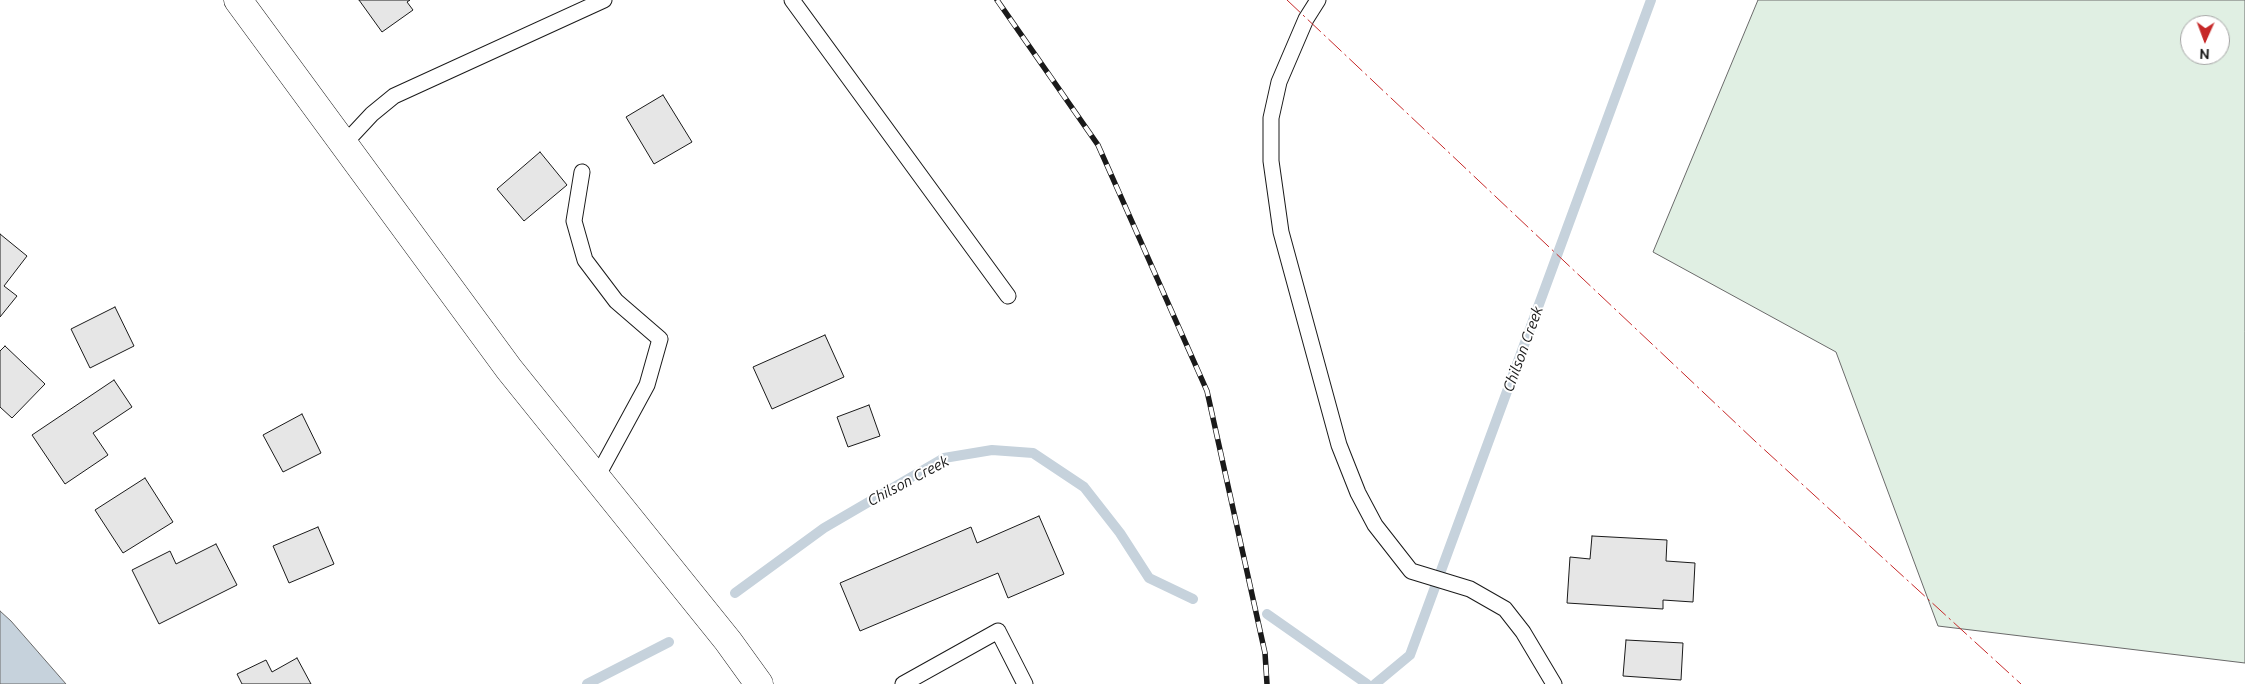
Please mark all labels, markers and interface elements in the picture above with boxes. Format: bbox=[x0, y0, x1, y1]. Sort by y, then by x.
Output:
north arrow bbox=[2180, 15, 2230, 65]
text: N bbox=[2199, 46, 2210, 62]
water label: Chilson Creek bbox=[1499, 304, 1547, 394]
water label: Chilson Creek bbox=[864, 452, 952, 510]

